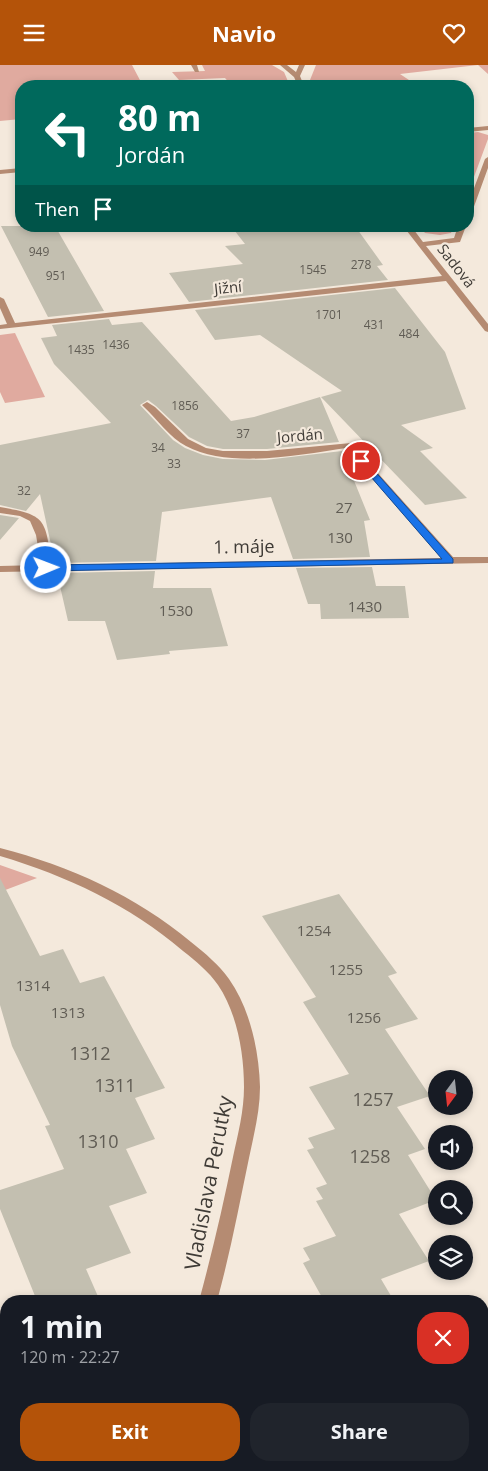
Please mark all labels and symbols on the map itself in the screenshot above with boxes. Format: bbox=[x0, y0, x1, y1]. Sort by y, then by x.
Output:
street label: Sadová bbox=[433, 239, 480, 291]
house number: 949 bbox=[29, 243, 49, 260]
house number: 278 bbox=[351, 256, 371, 273]
house number: 1545 bbox=[299, 261, 327, 278]
house number: 951 bbox=[46, 267, 66, 284]
street label: Jižní bbox=[211, 275, 244, 299]
house number: 1701 bbox=[315, 306, 343, 323]
house number: 431 bbox=[364, 316, 384, 333]
house number: 484 bbox=[399, 325, 419, 342]
house number: 1436 bbox=[102, 336, 130, 353]
house number: 1435 bbox=[67, 341, 95, 358]
house number: 1856 bbox=[171, 397, 199, 414]
street label: Jordán bbox=[274, 423, 324, 447]
house number: 37 bbox=[236, 425, 250, 442]
house number: 34 bbox=[151, 439, 165, 456]
pin bbox=[340, 440, 382, 482]
house number: 33 bbox=[167, 455, 181, 472]
house number: 32 bbox=[17, 482, 31, 499]
house number: 27 bbox=[335, 497, 353, 517]
house number: 130 bbox=[327, 527, 353, 547]
street label: 1. máje bbox=[213, 533, 275, 559]
position arrow bbox=[19, 541, 71, 593]
house number: 1430 bbox=[348, 596, 382, 616]
house number: 1530 bbox=[159, 600, 193, 620]
house number: 1254 bbox=[297, 920, 332, 940]
house number: 1255 bbox=[329, 959, 363, 979]
house number: 1314 bbox=[16, 975, 51, 995]
house number: 1313 bbox=[51, 1002, 85, 1022]
house number: 1256 bbox=[347, 1007, 381, 1027]
house number: 1312 bbox=[69, 1041, 111, 1065]
north arrow bbox=[428, 1070, 472, 1115]
house number: 1311 bbox=[94, 1073, 136, 1097]
house number: 1257 bbox=[352, 1087, 394, 1111]
street label: Vladislava Perutky bbox=[177, 1093, 239, 1272]
house number: 1310 bbox=[77, 1129, 119, 1153]
house number: 1258 bbox=[349, 1144, 391, 1168]

